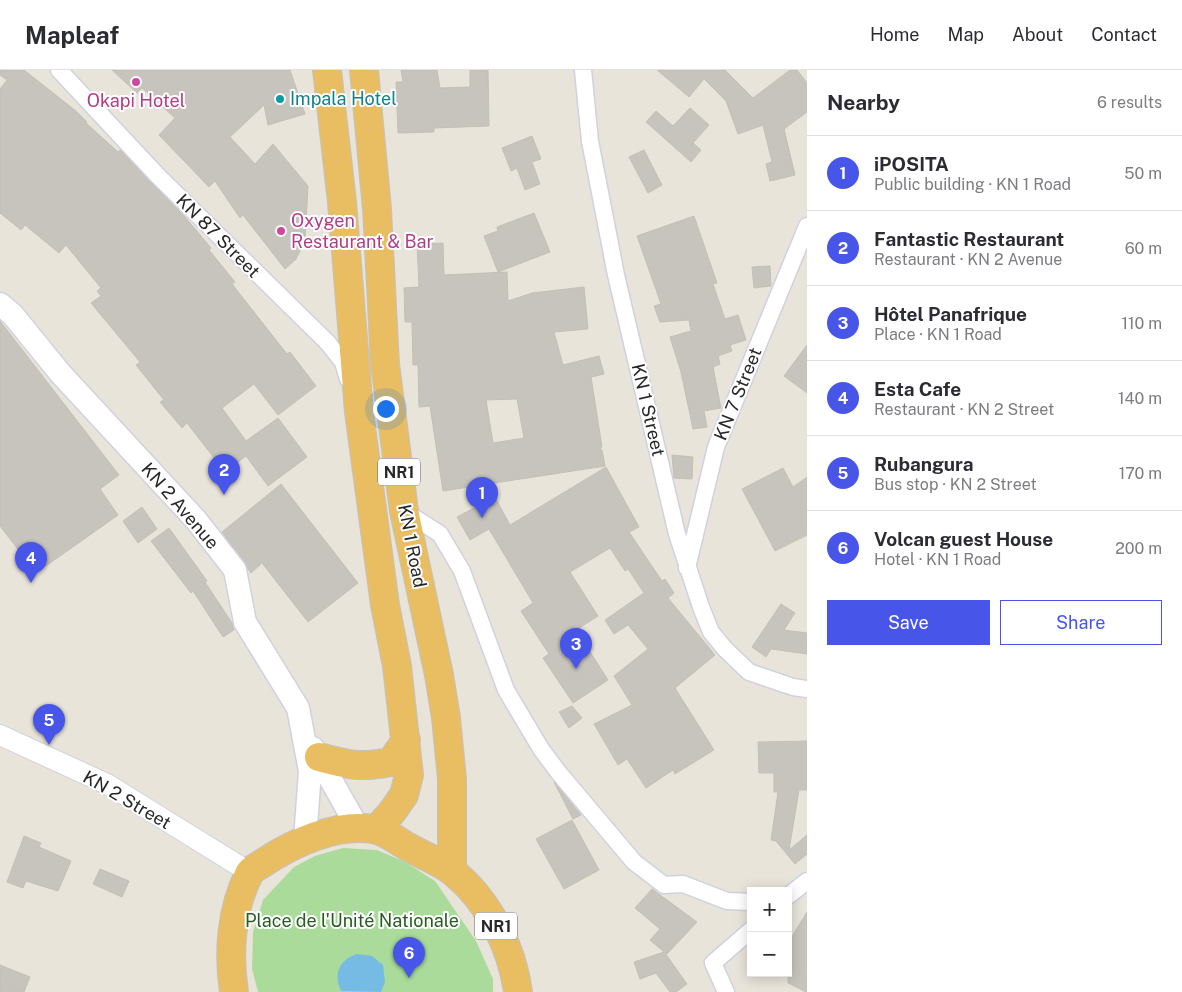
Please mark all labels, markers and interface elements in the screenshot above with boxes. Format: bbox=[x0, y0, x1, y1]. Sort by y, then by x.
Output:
text: Mapleaf bbox=[25, 21, 119, 49]
text: Home bbox=[870, 24, 920, 45]
text: Map bbox=[948, 24, 984, 45]
text: About bbox=[1012, 24, 1063, 45]
text: Contact bbox=[1091, 24, 1157, 45]
marker: Okapi Hotel bbox=[130, 76, 142, 88]
place label: Impala Hotel bbox=[290, 88, 397, 109]
place label: Okapi Hotel bbox=[87, 90, 185, 111]
text: Nearby bbox=[827, 90, 900, 115]
marker: Impala Hotel bbox=[274, 93, 286, 105]
text: 6 results bbox=[1097, 93, 1162, 112]
text: iPOSITA bbox=[874, 153, 949, 175]
text: 1 bbox=[840, 164, 846, 183]
text: 50 m bbox=[1124, 164, 1162, 183]
text: Public building · KN 1 Road bbox=[874, 175, 1071, 194]
street label: KN 87 Street bbox=[172, 190, 264, 282]
place label: Oxygen Restaurant & Bar bbox=[291, 210, 434, 252]
marker: Oxygen Restaurant & Bar bbox=[275, 225, 287, 237]
text: Fantastic Restaurant bbox=[874, 228, 1064, 250]
text: 2 bbox=[838, 239, 848, 258]
text: 60 m bbox=[1125, 239, 1162, 258]
text: Restaurant · KN 2 Avenue bbox=[874, 250, 1062, 269]
text: Hôtel Panafrique bbox=[874, 303, 1027, 325]
text: 3 bbox=[838, 314, 848, 333]
text: 110 m bbox=[1121, 314, 1162, 333]
text: Place · KN 1 Road bbox=[874, 325, 1002, 344]
street label: KN 7 Street bbox=[709, 344, 766, 443]
street label: KN 1 Street bbox=[628, 361, 669, 458]
text: Esta Cafe bbox=[874, 378, 961, 400]
text: 4 bbox=[838, 389, 848, 408]
text: 140 m bbox=[1118, 389, 1162, 408]
your location bbox=[373, 396, 399, 422]
text: Restaurant · KN 2 Street bbox=[874, 400, 1054, 419]
text: Rubangura bbox=[874, 453, 974, 475]
pin: 2 bbox=[208, 454, 240, 495]
street label: KN 2 Avenue bbox=[137, 458, 223, 554]
road number: NR1 bbox=[378, 458, 420, 486]
text: 5 bbox=[838, 464, 848, 483]
text: 170 m bbox=[1119, 464, 1162, 483]
text: Bus stop · KN 2 Street bbox=[874, 475, 1037, 494]
pin: 1 bbox=[466, 477, 498, 518]
street label: KN 1 Road bbox=[394, 502, 431, 589]
text: Volcan guest House bbox=[874, 528, 1053, 550]
text: 6 bbox=[838, 539, 848, 558]
text: 200 m bbox=[1115, 539, 1162, 558]
pin: 4 bbox=[15, 542, 47, 583]
text: Hotel · KN 1 Road bbox=[874, 550, 1001, 569]
button: Save bbox=[827, 600, 990, 645]
button: Share bbox=[1000, 600, 1162, 645]
pin: 3 bbox=[560, 628, 592, 669]
pin: 5 bbox=[33, 704, 65, 745]
street label: KN 2 Street bbox=[80, 766, 175, 833]
map controls bbox=[747, 887, 792, 977]
button: + bbox=[747, 887, 792, 932]
park label: Place de l'Unité Nationale bbox=[245, 910, 459, 931]
road number: NR1 bbox=[475, 912, 517, 939]
button: − bbox=[747, 932, 792, 977]
pin: 6 bbox=[393, 937, 425, 978]

